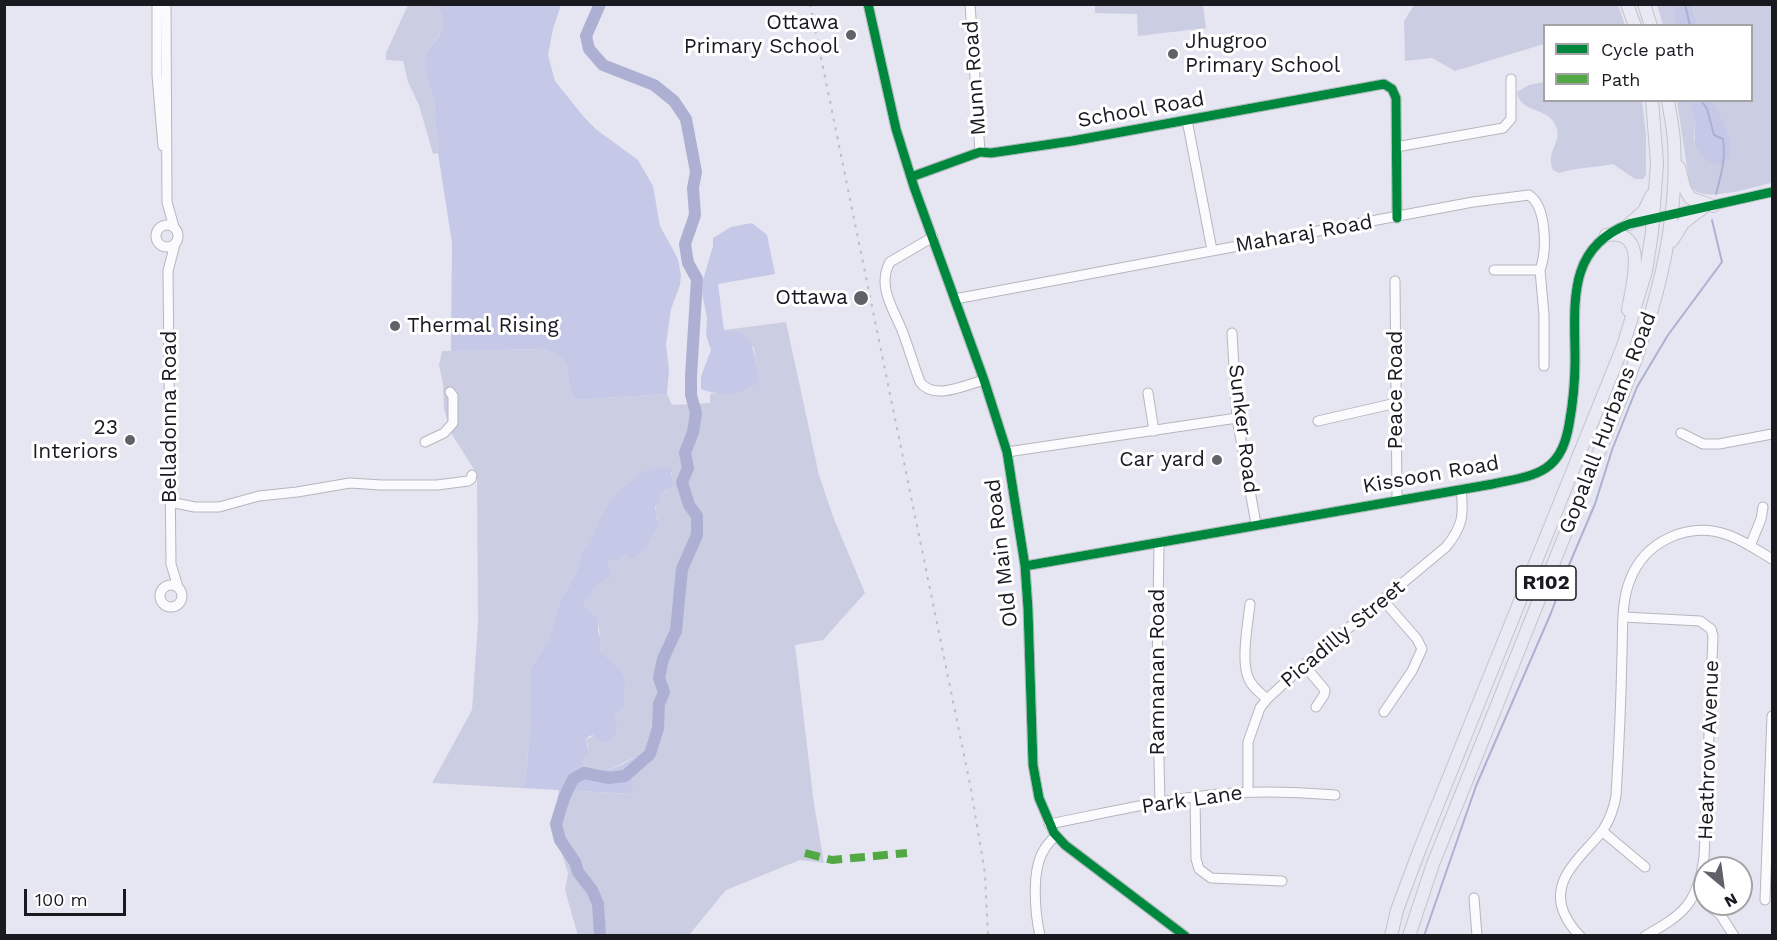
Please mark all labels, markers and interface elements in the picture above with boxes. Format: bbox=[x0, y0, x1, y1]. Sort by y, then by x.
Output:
place label: Ottawa Primary School bbox=[684, 10, 839, 60]
street label: Munn Road bbox=[958, 20, 992, 136]
legend bbox=[1543, 24, 1753, 102]
marker: Ottawa Primary School bbox=[844, 28, 858, 42]
place label: Jhugroo Primary School bbox=[1185, 29, 1340, 79]
text: Cycle path bbox=[1601, 39, 1695, 60]
marker: Jhugroo Primary School bbox=[1166, 47, 1180, 61]
text: Path bbox=[1601, 69, 1641, 90]
street label: School Road bbox=[1076, 86, 1206, 134]
street label: Maharaj Road bbox=[1233, 210, 1375, 258]
place label: Ottawa bbox=[775, 285, 848, 311]
marker: Ottawa bbox=[852, 289, 870, 307]
street label: Gopalall Hurbans Road bbox=[1554, 309, 1662, 537]
place label: Thermal Rising bbox=[407, 313, 559, 339]
marker: Thermal Rising bbox=[388, 319, 402, 333]
street label: Belladonna Road bbox=[157, 331, 183, 503]
street label: Peace Road bbox=[1383, 331, 1409, 449]
street label: Sunker Road bbox=[1223, 363, 1263, 495]
place label: 23 Interiors bbox=[32, 415, 118, 465]
marker: 23 Interiors bbox=[123, 433, 137, 447]
place label: Car yard bbox=[1119, 447, 1205, 473]
street label: Kissoon Road bbox=[1361, 451, 1501, 499]
marker: Car yard bbox=[1210, 453, 1224, 467]
street label: Old Main Road bbox=[980, 477, 1024, 629]
road number: R102 bbox=[1516, 566, 1576, 600]
street label: Picadilly Street bbox=[1276, 575, 1410, 693]
street label: Ramnanan Road bbox=[1145, 588, 1171, 756]
street label: Heathrow Avenue bbox=[1693, 660, 1725, 840]
street label: Park Lane bbox=[1140, 780, 1244, 820]
north arrow bbox=[1693, 856, 1753, 916]
scale bar bbox=[27, 877, 129, 915]
text: 100 m bbox=[35, 889, 88, 910]
text: N bbox=[1721, 889, 1741, 912]

